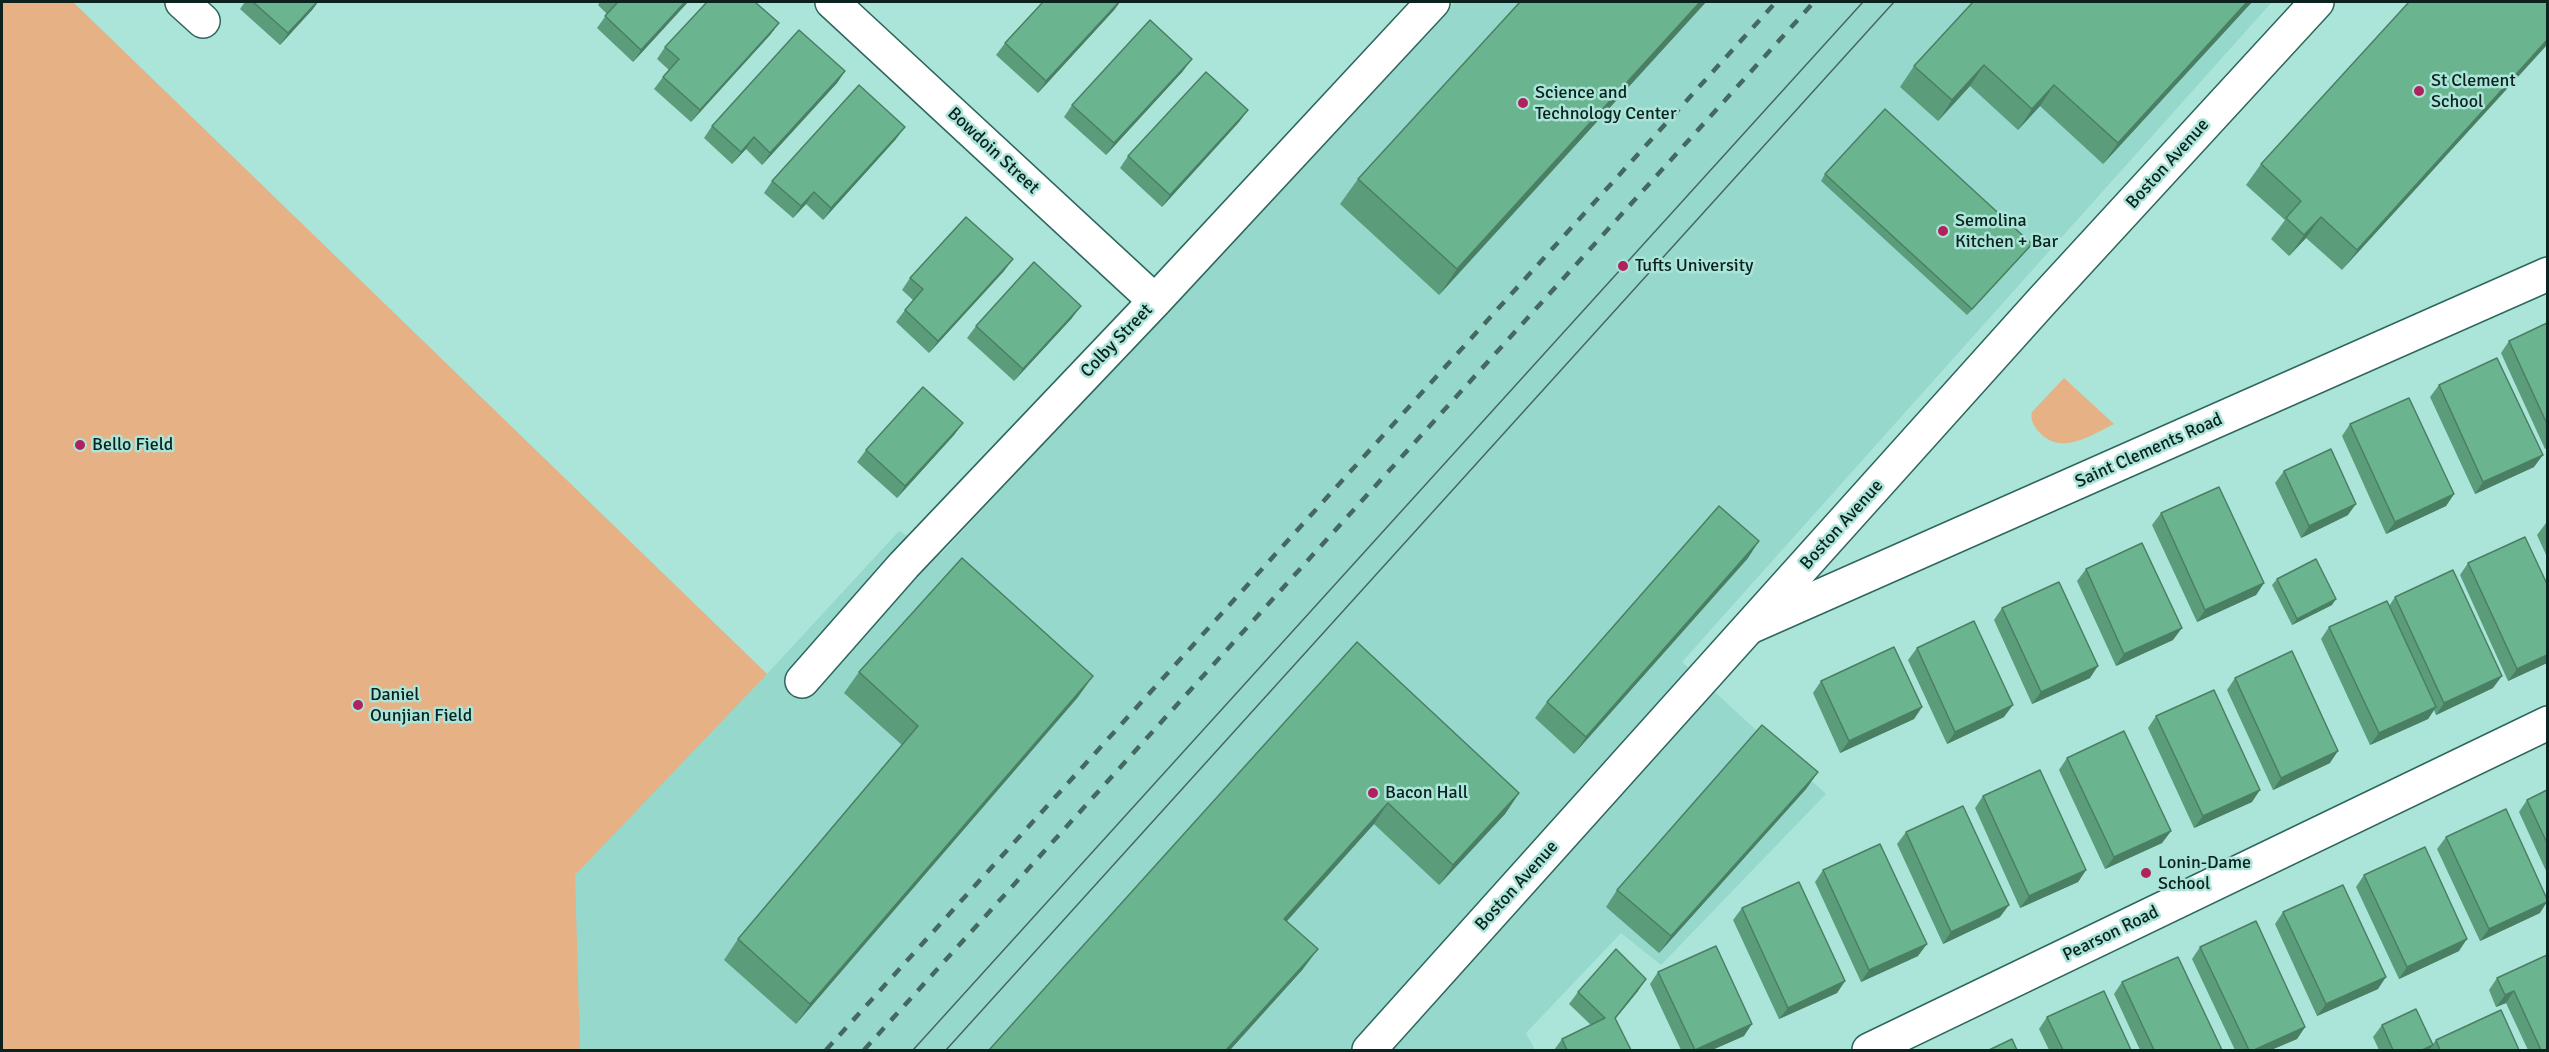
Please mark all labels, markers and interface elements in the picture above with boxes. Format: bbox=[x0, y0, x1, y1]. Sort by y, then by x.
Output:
place label: St Clement School bbox=[2431, 70, 2516, 112]
place label: Science and Technology Center bbox=[1535, 82, 1677, 124]
marker: St Clement School bbox=[2412, 84, 2426, 98]
marker: Science and Technology Center bbox=[1516, 96, 1530, 110]
street label: Bowdoin Street bbox=[943, 103, 1043, 199]
street label: Boston Avenue bbox=[2122, 115, 2214, 213]
place label: Semolina Kitchen + Bar bbox=[1955, 210, 2058, 252]
marker: Semolina Kitchen + Bar bbox=[1936, 224, 1950, 238]
place label: Tufts University bbox=[1635, 255, 1753, 277]
marker: Tufts University bbox=[1616, 259, 1630, 273]
street label: Colby Street bbox=[1077, 300, 1157, 382]
street label: Saint Clements Road bbox=[2072, 409, 2226, 493]
place label: Bello Field bbox=[92, 434, 173, 456]
marker: Bello Field bbox=[73, 438, 87, 452]
street label: Boston Avenue bbox=[1796, 476, 1888, 574]
place label: Daniel Ounjian Field bbox=[370, 684, 472, 726]
marker: Daniel Ounjian Field bbox=[351, 698, 365, 712]
place label: Bacon Hall bbox=[1385, 782, 1468, 804]
marker: Bacon Hall bbox=[1366, 786, 1380, 800]
street label: Boston Avenue bbox=[1471, 837, 1563, 935]
place label: Lonin-Dame School bbox=[2158, 852, 2251, 894]
marker: Lonin-Dame School bbox=[2139, 866, 2153, 880]
street label: Pearson Road bbox=[2060, 901, 2162, 967]

